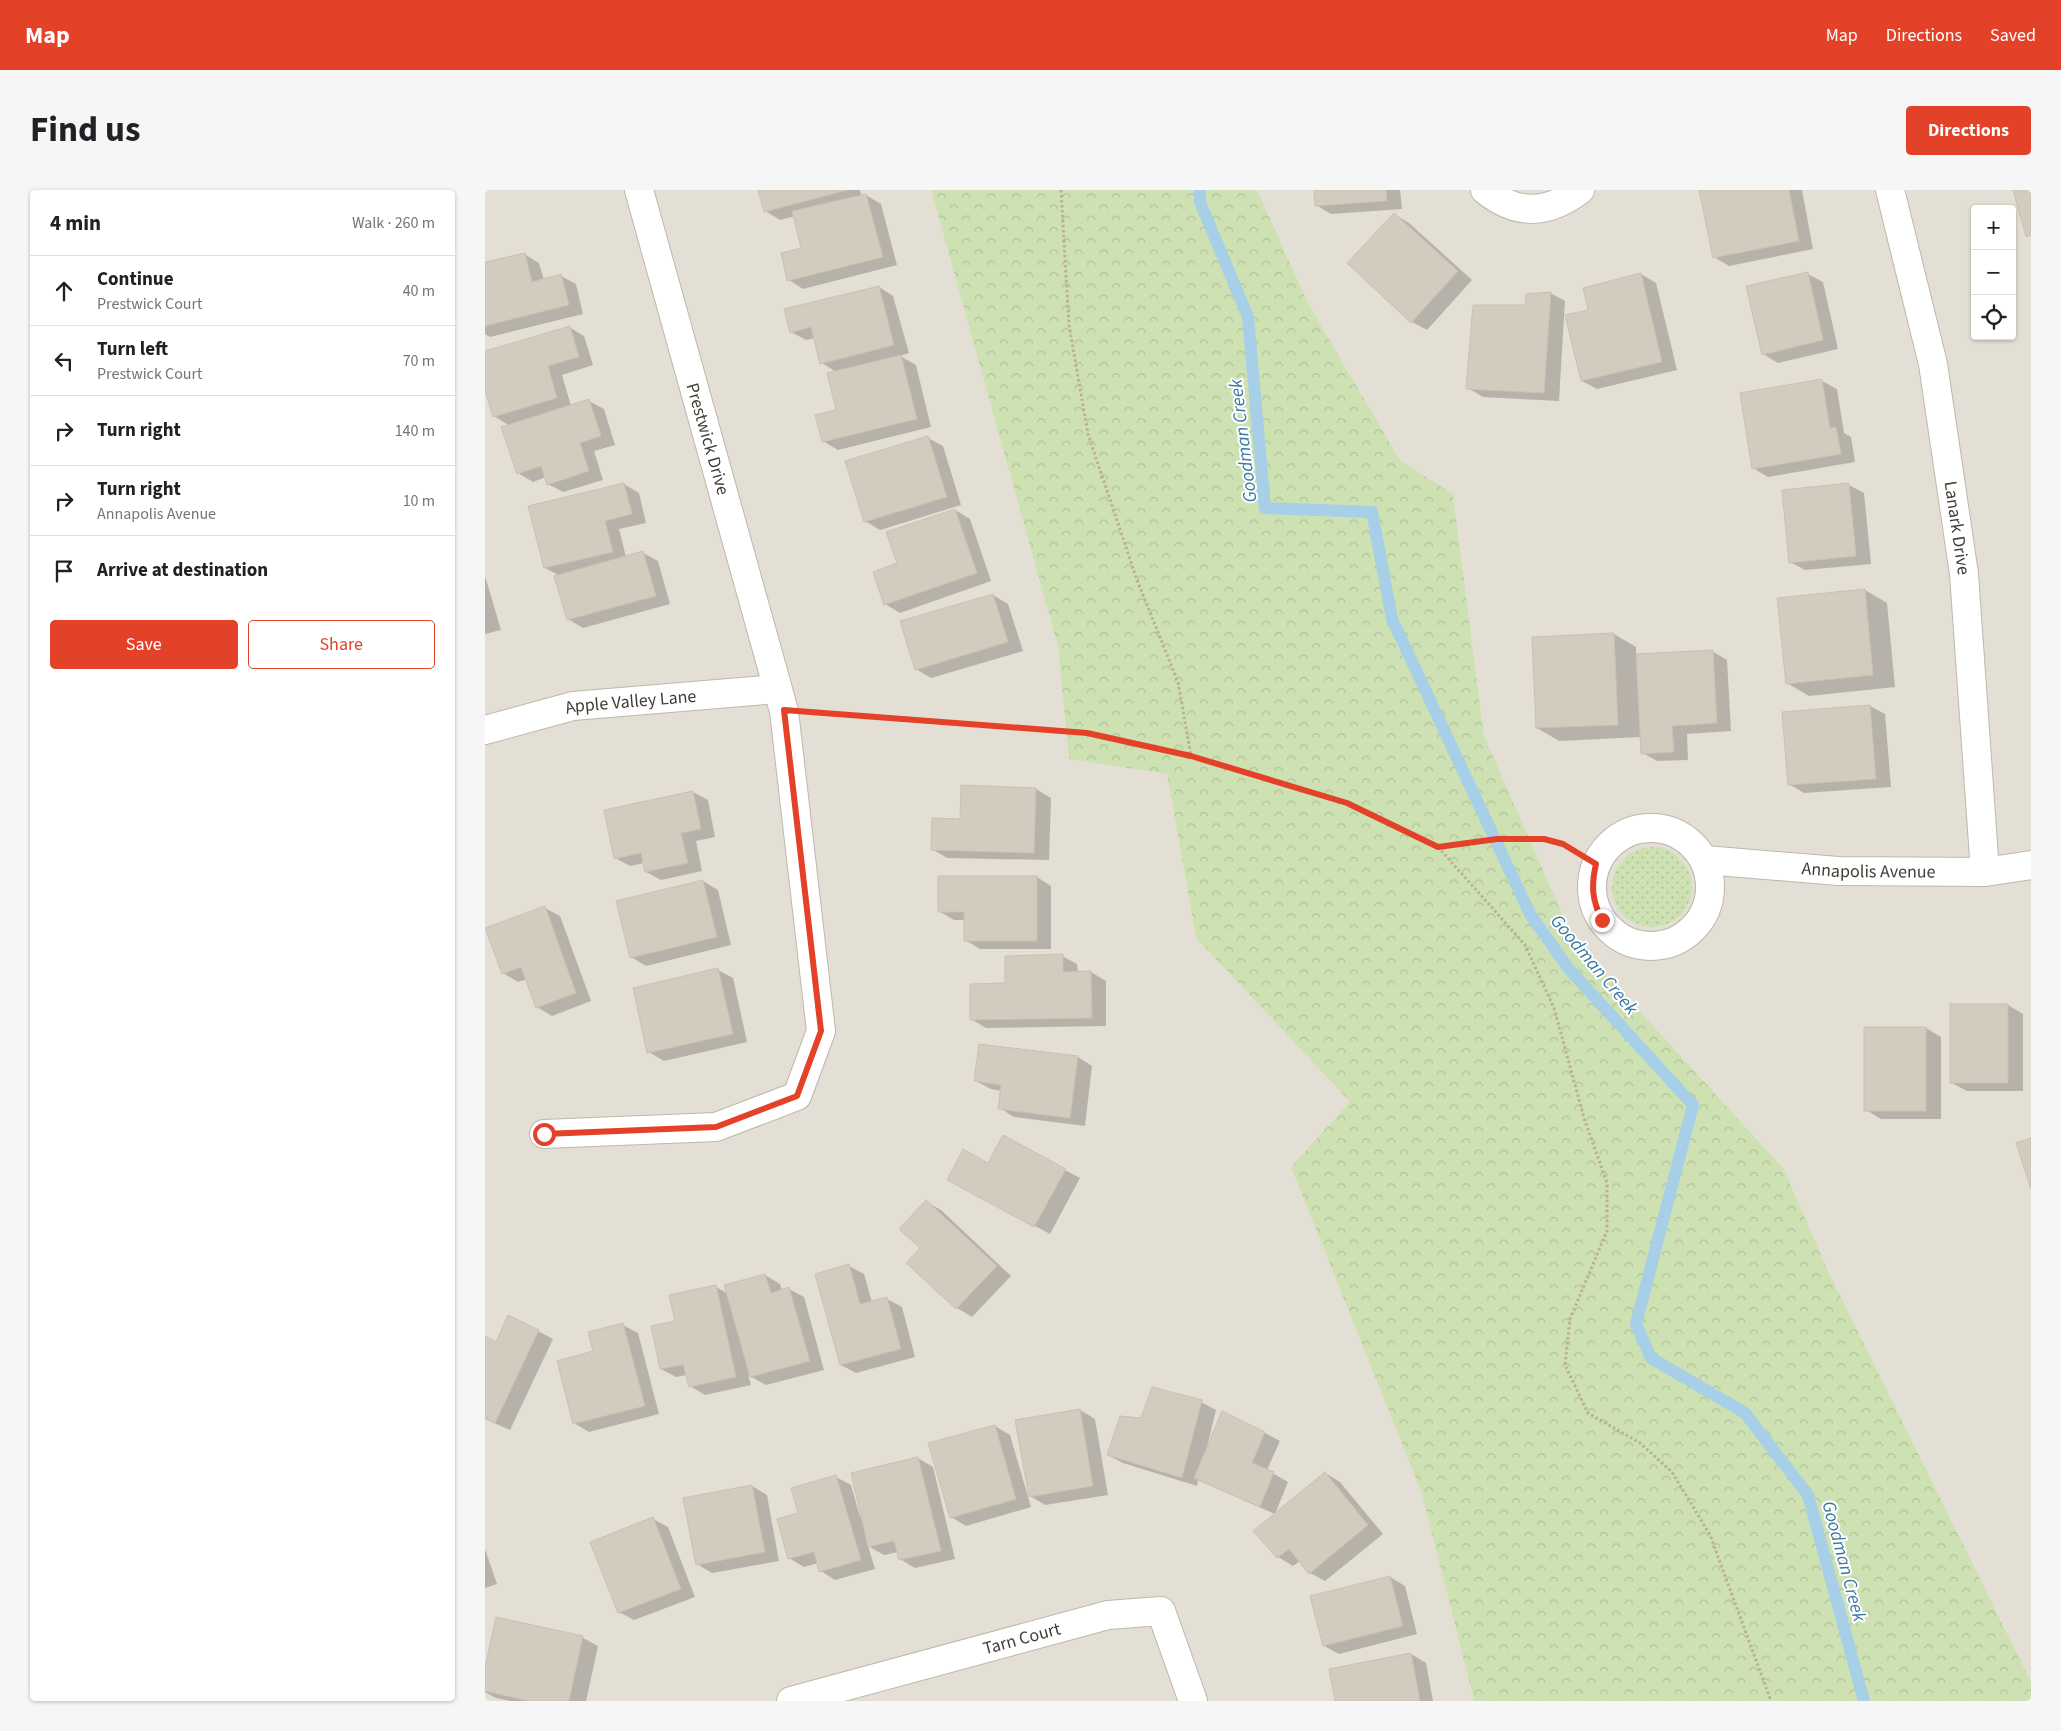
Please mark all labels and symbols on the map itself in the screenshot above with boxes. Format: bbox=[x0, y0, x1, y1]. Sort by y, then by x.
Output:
water label: Goodman Creek bbox=[1222, 377, 1264, 504]
street label: Prestwick Drive bbox=[680, 380, 735, 498]
street label: Lanark Drive bbox=[1937, 479, 1976, 577]
street label: Apple Valley Lane bbox=[562, 684, 697, 721]
street label: Annapolis Avenue bbox=[1801, 856, 1936, 885]
water label: Goodman Creek bbox=[1544, 909, 1645, 1022]
route end bbox=[1591, 909, 1614, 932]
route start bbox=[533, 1123, 556, 1146]
water label: Goodman Creek bbox=[1814, 1498, 1873, 1626]
street label: Tarn Court bbox=[980, 1616, 1063, 1661]

